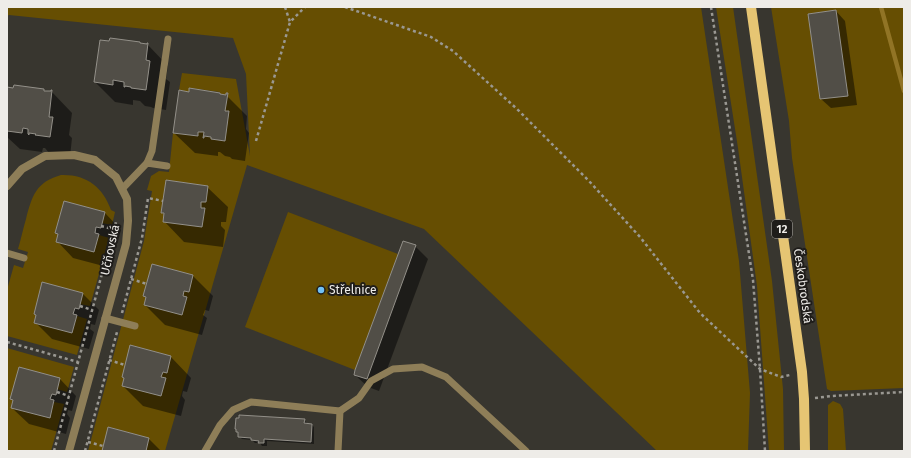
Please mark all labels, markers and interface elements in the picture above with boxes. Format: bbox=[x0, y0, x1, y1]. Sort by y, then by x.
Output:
road number: 12 bbox=[772, 220, 792, 238]
street label: Učňovská bbox=[98, 223, 122, 277]
street label: Českobrodská bbox=[791, 248, 816, 324]
place label: Střelnice bbox=[329, 283, 377, 297]
marker: Střelnice bbox=[316, 285, 326, 295]

